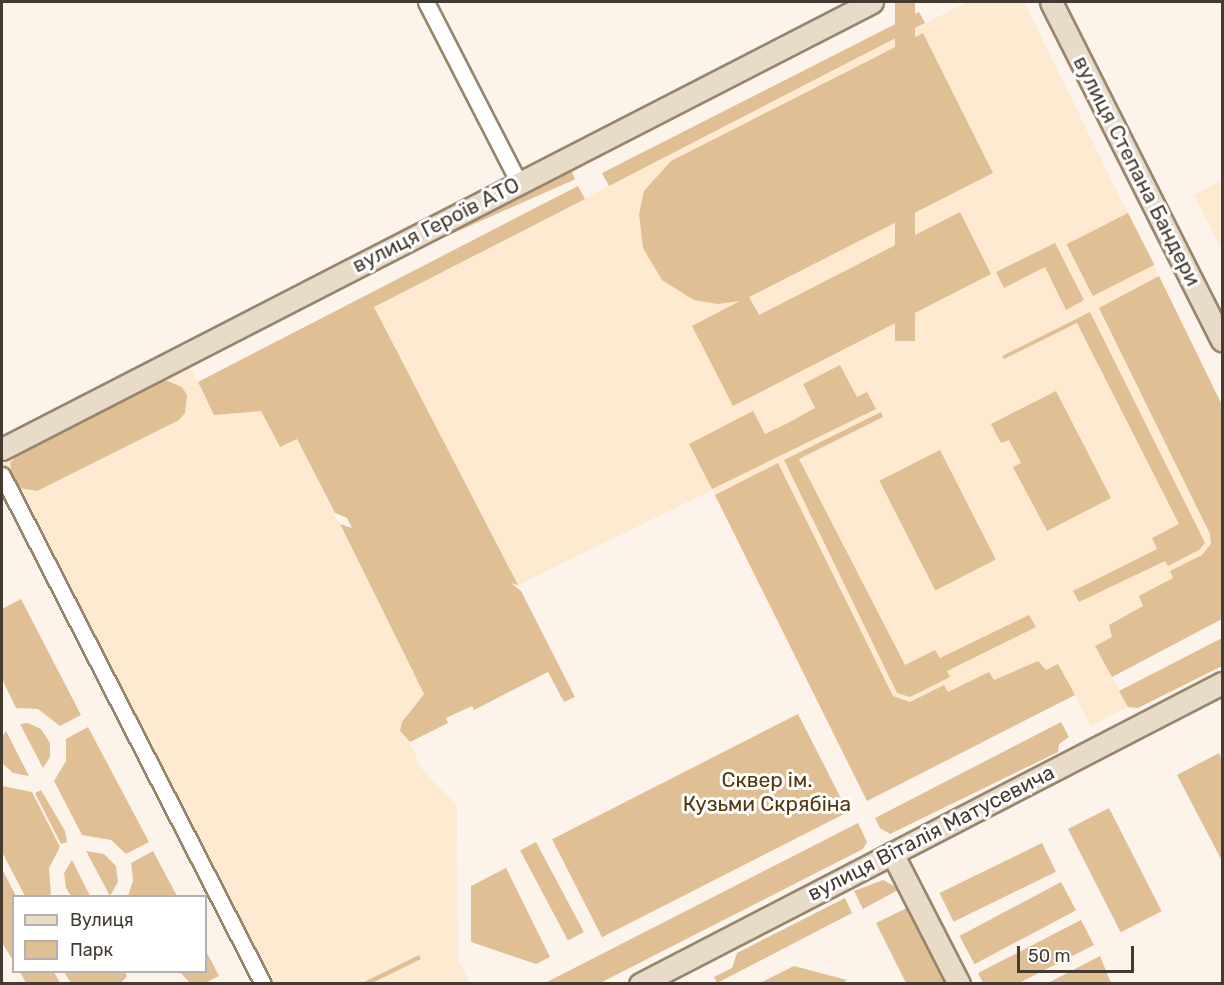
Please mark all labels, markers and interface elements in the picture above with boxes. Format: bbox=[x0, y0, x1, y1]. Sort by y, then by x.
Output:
street label: вулиця Степана Бандери bbox=[1068, 52, 1206, 290]
street label: вулиця Героїв АТО bbox=[348, 172, 524, 278]
street label: вулиця Віталія Матусевича bbox=[803, 760, 1059, 906]
park label: Сквер ім. Кузьми Скрябіна bbox=[683, 767, 851, 817]
legend bbox=[12, 895, 207, 973]
text: Вулиця bbox=[70, 909, 134, 931]
scale bar bbox=[1020, 934, 1137, 972]
text: Парк bbox=[70, 939, 113, 961]
text: 50 m bbox=[1028, 945, 1071, 967]

